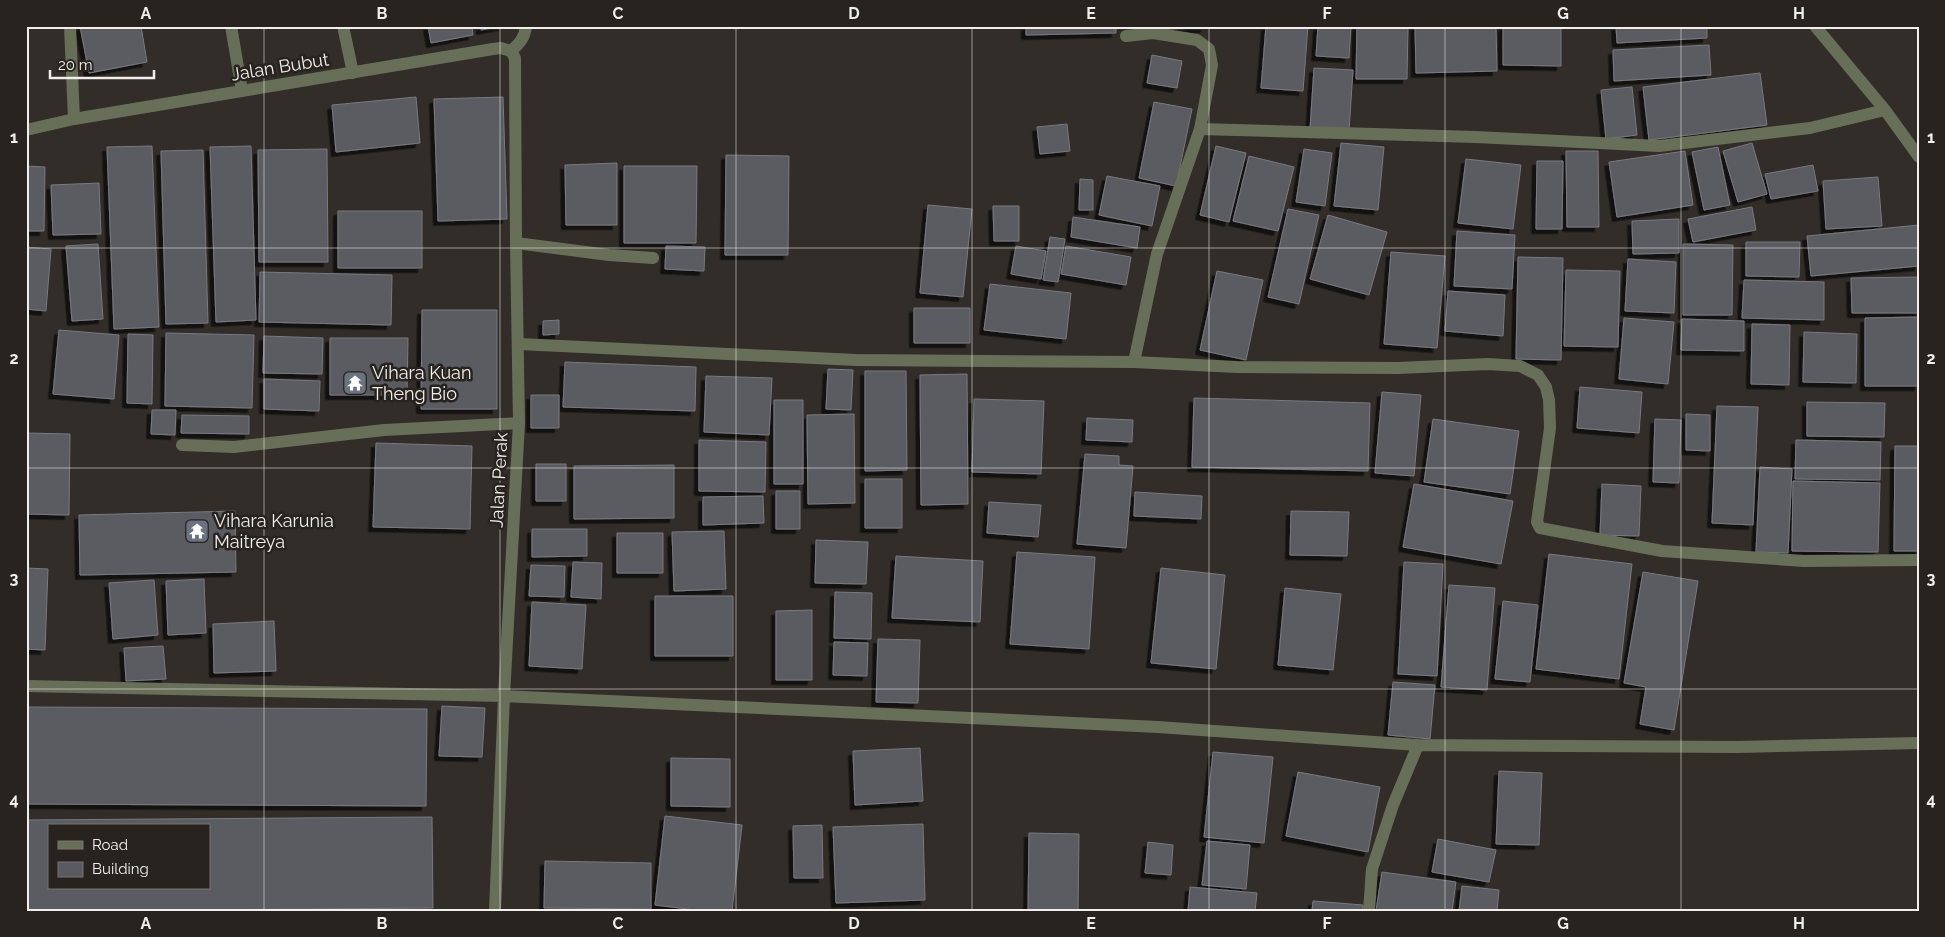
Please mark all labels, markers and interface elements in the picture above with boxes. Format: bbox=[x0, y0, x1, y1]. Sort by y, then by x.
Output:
text: A bbox=[141, 4, 152, 23]
text: B bbox=[377, 4, 388, 23]
text: C bbox=[613, 4, 624, 23]
text: D bbox=[848, 4, 860, 23]
text: E bbox=[1086, 4, 1096, 23]
text: F bbox=[1322, 4, 1332, 23]
text: G bbox=[1557, 4, 1569, 23]
text: H bbox=[1793, 4, 1805, 23]
scale bar bbox=[50, 48, 154, 80]
street label: Jalan Bubut bbox=[230, 48, 330, 85]
text: 20 m bbox=[58, 56, 93, 74]
text: 1 bbox=[10, 128, 18, 147]
text: 1 bbox=[1927, 128, 1935, 147]
text: 2 bbox=[9, 349, 19, 368]
text: 2 bbox=[1926, 349, 1936, 368]
place label: Vihara Kuan Theng Bio bbox=[372, 362, 471, 404]
temple icon: Vihara Kuan Theng Bio bbox=[342, 370, 368, 396]
street label: Jalan Perak bbox=[486, 431, 512, 528]
place label: Vihara Karunia Maitreya bbox=[214, 510, 334, 552]
temple icon: Vihara Karunia Maitreya bbox=[184, 518, 210, 544]
text: 3 bbox=[10, 569, 19, 588]
text: 3 bbox=[1927, 569, 1936, 588]
text: 4 bbox=[9, 790, 19, 809]
text: 4 bbox=[1926, 790, 1936, 809]
legend bbox=[48, 824, 210, 890]
text: Road bbox=[92, 836, 128, 854]
text: Building bbox=[92, 860, 149, 878]
text: A bbox=[141, 914, 152, 933]
text: B bbox=[377, 914, 388, 933]
text: C bbox=[613, 914, 624, 933]
text: D bbox=[848, 914, 860, 933]
text: E bbox=[1086, 914, 1096, 933]
text: F bbox=[1322, 914, 1332, 933]
text: G bbox=[1557, 914, 1569, 933]
text: H bbox=[1793, 914, 1805, 933]

